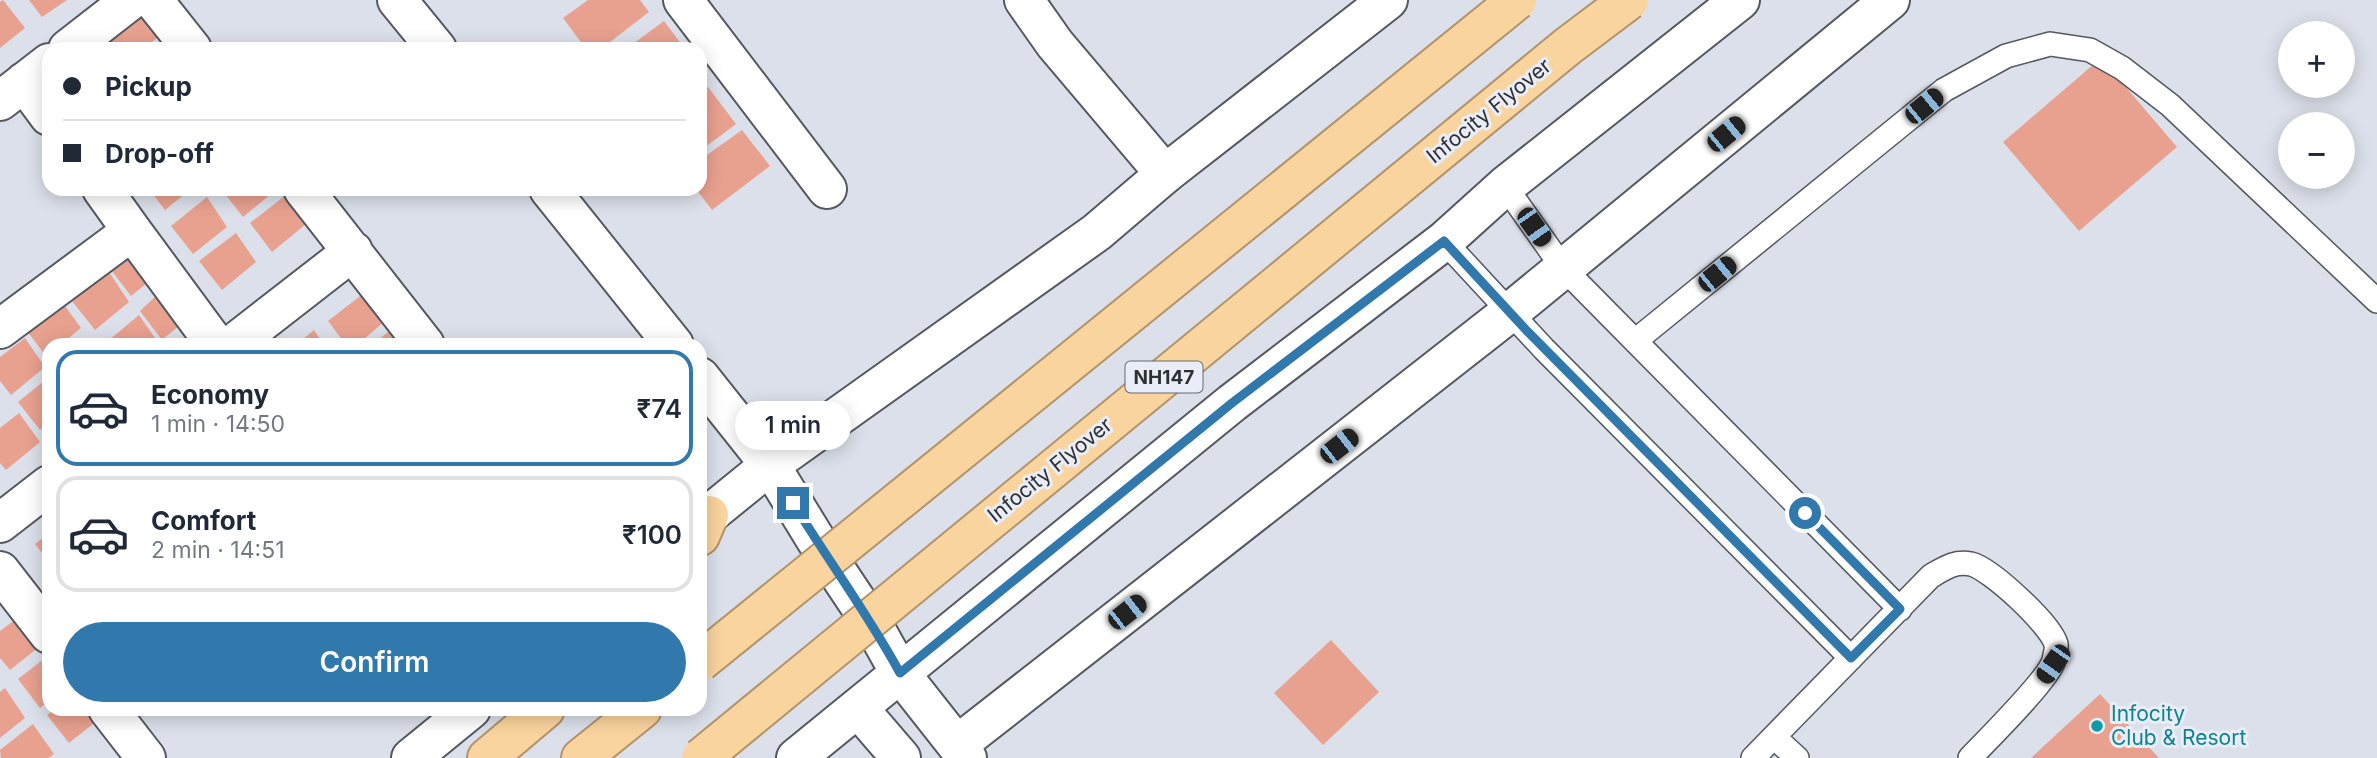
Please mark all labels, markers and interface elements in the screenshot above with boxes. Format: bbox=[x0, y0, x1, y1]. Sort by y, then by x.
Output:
map controls bbox=[2278, 21, 2355, 189]
button: + bbox=[2278, 21, 2355, 98]
street label: Infocity Flyover bbox=[1422, 53, 1556, 168]
text: Pickup bbox=[105, 71, 192, 102]
car bbox=[1902, 85, 1947, 127]
button: − bbox=[2278, 112, 2355, 189]
car bbox=[1704, 113, 1749, 155]
text: Drop-off bbox=[105, 138, 214, 169]
car bbox=[1514, 204, 1555, 250]
car bbox=[1695, 253, 1740, 295]
road number: NH147 bbox=[1126, 362, 1202, 392]
icon: car bbox=[67, 377, 130, 440]
text: Economy bbox=[151, 379, 269, 410]
text: ₹74 bbox=[637, 393, 682, 424]
callout: 1 min bbox=[735, 402, 851, 450]
text: 1 min · 14:50 bbox=[151, 410, 285, 438]
text: 1 min bbox=[765, 411, 821, 439]
street label: Infocity Flyover bbox=[983, 412, 1117, 527]
car bbox=[1316, 425, 1363, 467]
route end bbox=[777, 487, 809, 519]
route start bbox=[1789, 497, 1821, 529]
icon: car bbox=[67, 503, 130, 566]
text: Comfort bbox=[151, 505, 256, 536]
text: ₹100 bbox=[622, 519, 682, 550]
text: 2 min · 14:51 bbox=[151, 536, 285, 564]
car bbox=[1104, 591, 1151, 633]
button: Confirm bbox=[63, 622, 686, 702]
car bbox=[2033, 641, 2074, 687]
place label: Infocity Club & Resort bbox=[2111, 701, 2246, 750]
marker: Infocity Club & Resort bbox=[2089, 718, 2105, 734]

